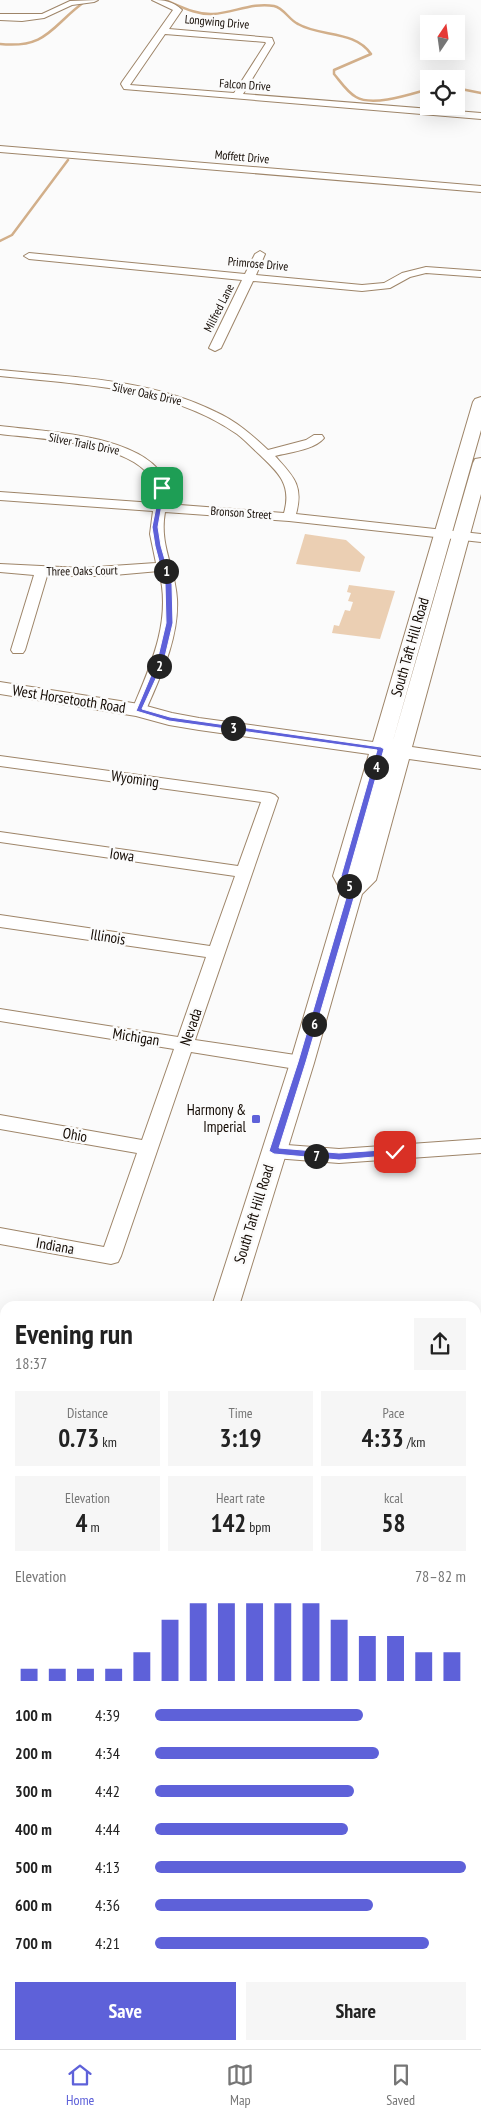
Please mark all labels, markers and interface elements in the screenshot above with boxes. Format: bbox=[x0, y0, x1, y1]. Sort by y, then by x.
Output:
street label: Longwing Drive bbox=[184, 11, 250, 32]
north arrow bbox=[420, 15, 465, 60]
map controls bbox=[420, 15, 465, 115]
button: locate bbox=[420, 70, 465, 115]
street label: Falcon Drive bbox=[219, 75, 271, 94]
street label: Moffett Drive bbox=[214, 147, 270, 166]
street label: Primrose Drive bbox=[227, 253, 289, 274]
street label: Milfred Lane bbox=[200, 281, 237, 334]
street label: Silver Oaks Drive bbox=[111, 379, 183, 408]
street label: Silver Trails Drive bbox=[47, 429, 121, 458]
pin bbox=[141, 467, 183, 509]
icon: arrive bbox=[148, 474, 176, 502]
street label: Bronson Street bbox=[210, 503, 273, 522]
pin: 1 bbox=[154, 558, 178, 584]
street label: Three Oaks Court bbox=[46, 562, 118, 579]
text: 1 bbox=[163, 562, 170, 580]
street label: South Taft Hill Road bbox=[386, 595, 433, 699]
pin: 2 bbox=[146, 654, 172, 678]
text: 2 bbox=[156, 657, 163, 675]
street label: West Horsetooth Road bbox=[11, 680, 127, 717]
pin: 3 bbox=[220, 716, 246, 740]
text: 3 bbox=[230, 719, 237, 737]
pin: 4 bbox=[364, 754, 388, 780]
text: 4 bbox=[373, 758, 380, 776]
street label: Wyoming bbox=[110, 766, 160, 791]
street label: Iowa bbox=[109, 843, 136, 866]
pin: 5 bbox=[336, 874, 362, 898]
text: 5 bbox=[346, 877, 353, 895]
street label: Illinois bbox=[89, 924, 127, 949]
street label: Nevada bbox=[175, 1006, 206, 1048]
pin: 6 bbox=[302, 1012, 326, 1036]
text: 6 bbox=[311, 1015, 318, 1033]
street label: Michigan bbox=[111, 1023, 161, 1050]
place label: Harmony & Imperial bbox=[187, 1100, 247, 1136]
marker: Harmony & Imperial bbox=[250, 1113, 262, 1125]
street label: Ohio bbox=[61, 1123, 89, 1146]
pin bbox=[374, 1131, 416, 1173]
icon: check bbox=[381, 1138, 409, 1166]
pin: 7 bbox=[304, 1144, 328, 1168]
text: 7 bbox=[313, 1147, 320, 1165]
street label: South Taft Hill Road bbox=[229, 1162, 278, 1266]
street label: Indiana bbox=[35, 1233, 76, 1258]
text: Evening run bbox=[15, 1315, 133, 1352]
button: share bbox=[414, 1318, 466, 1370]
text: 18:37 bbox=[15, 1353, 47, 1373]
text: Distance bbox=[67, 1404, 108, 1422]
text: Time bbox=[228, 1404, 253, 1422]
text: Pace bbox=[382, 1404, 405, 1422]
text: 0.73 bbox=[58, 1422, 99, 1454]
text: 3:19 bbox=[219, 1422, 262, 1454]
text: 4:33 bbox=[362, 1422, 404, 1454]
text: km bbox=[99, 1433, 117, 1451]
text: /km bbox=[404, 1433, 425, 1451]
text: Elevation bbox=[65, 1489, 110, 1507]
text: Heart rate bbox=[216, 1489, 265, 1507]
text: kcal bbox=[384, 1489, 403, 1507]
text: 4 bbox=[75, 1507, 87, 1539]
text: 142 bbox=[210, 1507, 246, 1539]
text: 58 bbox=[382, 1507, 405, 1539]
text: m bbox=[87, 1518, 100, 1536]
text: bpm bbox=[246, 1518, 271, 1536]
text: Elevation bbox=[15, 1566, 66, 1586]
text: 78–82 m bbox=[415, 1566, 466, 1586]
text: 100 m bbox=[15, 1705, 52, 1725]
text: 4:39 bbox=[95, 1705, 120, 1725]
text: 200 m bbox=[15, 1743, 52, 1763]
text: 4:34 bbox=[95, 1743, 120, 1763]
text: 300 m bbox=[15, 1781, 52, 1801]
text: 4:42 bbox=[95, 1781, 120, 1801]
text: 400 m bbox=[15, 1819, 52, 1839]
text: 4:44 bbox=[95, 1819, 120, 1839]
text: 500 m bbox=[15, 1857, 52, 1877]
text: 4:13 bbox=[95, 1857, 120, 1877]
text: 600 m bbox=[15, 1895, 52, 1915]
text: 4:36 bbox=[95, 1895, 120, 1915]
text: 700 m bbox=[15, 1933, 52, 1953]
text: 4:21 bbox=[95, 1933, 120, 1953]
button: Save bbox=[15, 1982, 236, 2040]
button: Share bbox=[246, 1982, 466, 2040]
tab: Home bbox=[66, 2061, 94, 2109]
tab: Map bbox=[226, 2061, 254, 2109]
tab: Saved bbox=[386, 2061, 415, 2109]

